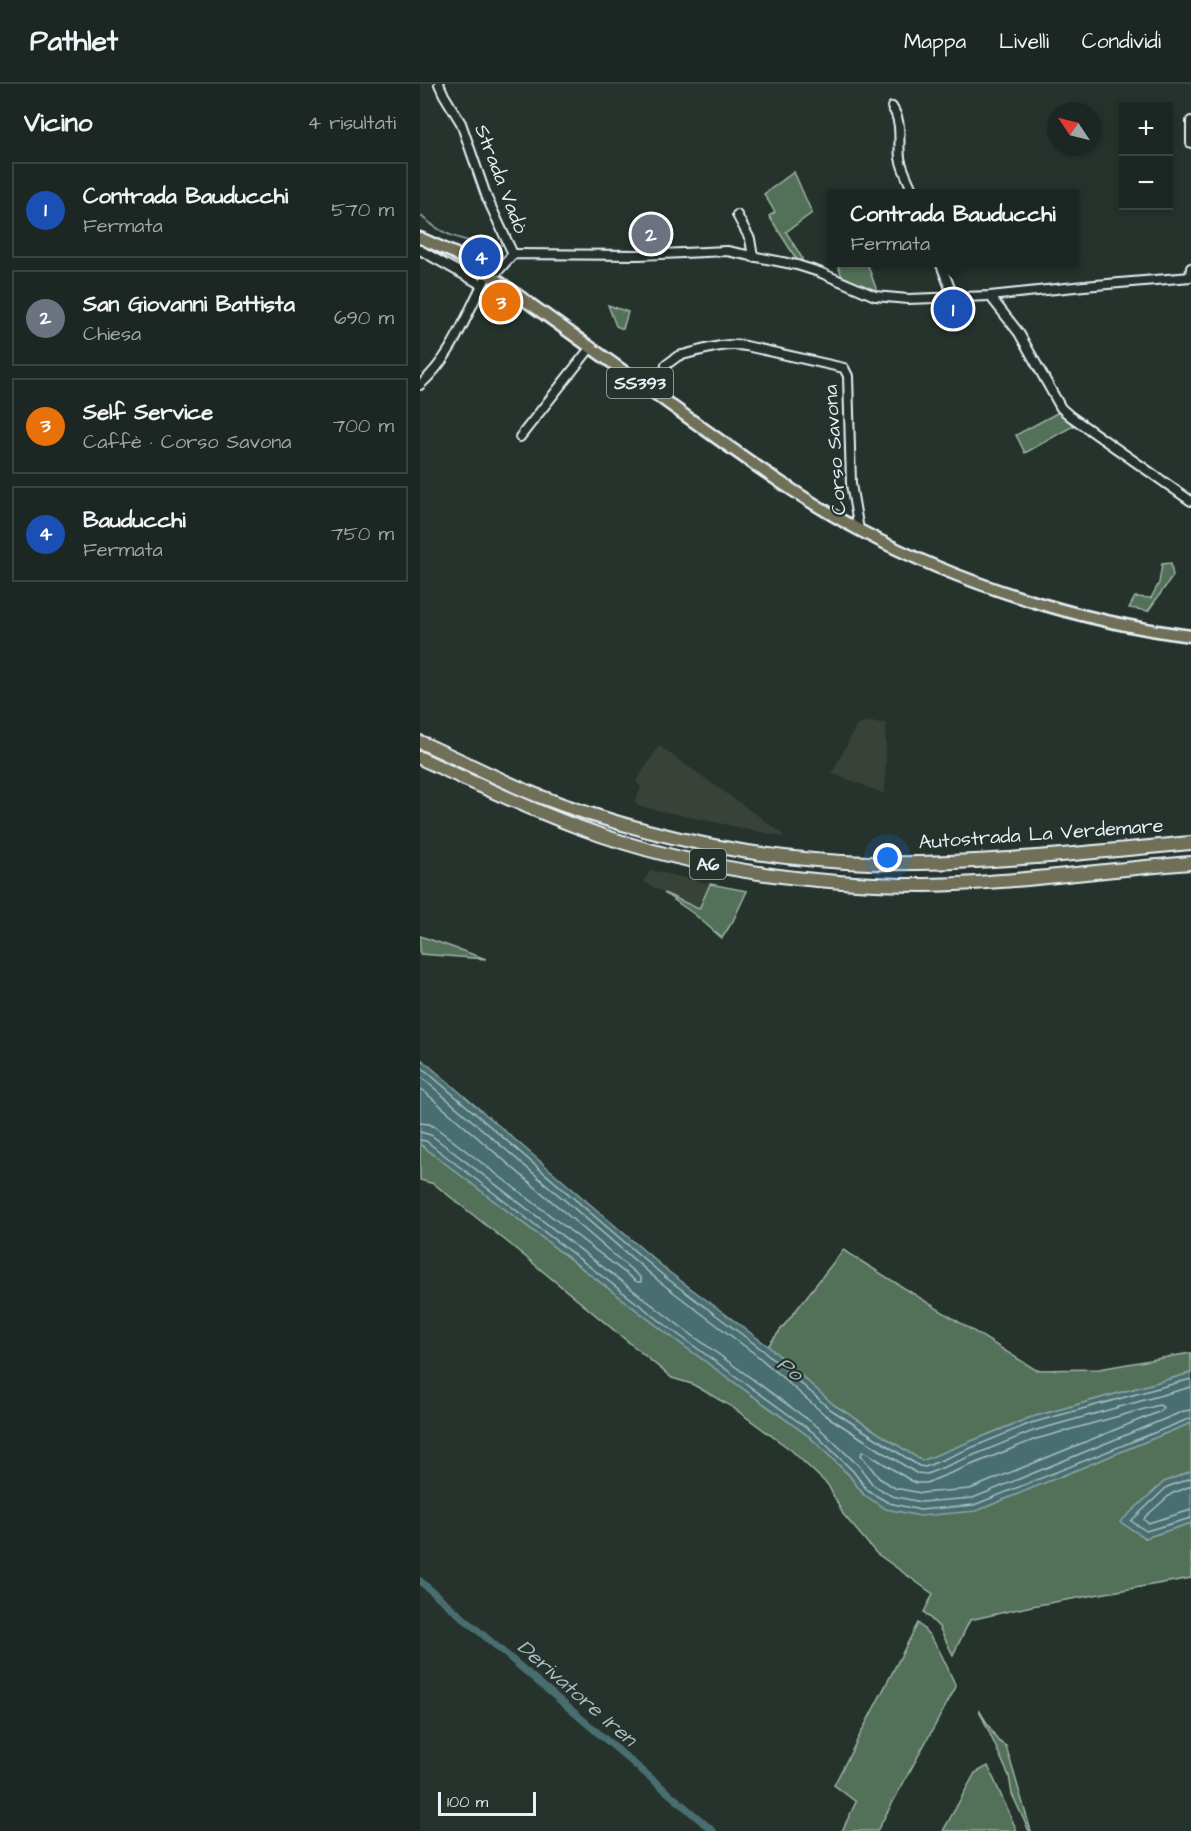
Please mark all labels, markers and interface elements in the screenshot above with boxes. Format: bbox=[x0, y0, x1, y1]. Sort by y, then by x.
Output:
text: Pathlet bbox=[30, 22, 118, 61]
text: Mappa bbox=[904, 27, 966, 56]
text: Livelli bbox=[999, 27, 1049, 56]
text: Condividi bbox=[1082, 27, 1161, 56]
north arrow bbox=[1047, 102, 1101, 156]
map controls bbox=[1119, 102, 1173, 210]
button: + bbox=[1119, 102, 1173, 156]
text: Vicino bbox=[24, 105, 92, 141]
text: 4 risultati bbox=[308, 109, 396, 137]
street label: Strada Vadò bbox=[467, 120, 535, 238]
button: − bbox=[1119, 156, 1173, 210]
text: Contrada Bauducchi bbox=[83, 181, 288, 212]
popup bbox=[827, 189, 1079, 267]
text: 1 bbox=[44, 196, 47, 224]
text: 570 m bbox=[331, 196, 394, 224]
text: Contrada Bauducchi bbox=[851, 199, 1055, 230]
text: Fermata bbox=[83, 212, 163, 240]
pin: 2 bbox=[632, 212, 670, 256]
text: Fermata bbox=[851, 230, 930, 258]
pin: 4 bbox=[462, 234, 500, 279]
pin: 3 bbox=[482, 280, 520, 324]
pin: 1 bbox=[934, 286, 972, 332]
text: San Giovanni Battista bbox=[83, 289, 295, 320]
text: 2 bbox=[40, 304, 51, 332]
text: 690 m bbox=[334, 304, 394, 332]
text: Chiesa bbox=[83, 320, 141, 348]
road number: SS393 bbox=[607, 368, 673, 398]
street label: Corso Savona bbox=[816, 384, 854, 516]
text: Self Service bbox=[83, 397, 213, 428]
text: 3 bbox=[40, 412, 51, 440]
text: 700 m bbox=[333, 412, 394, 440]
text: Caffè · Corso Savona bbox=[83, 428, 291, 456]
text: Bauducchi bbox=[83, 505, 186, 536]
text: 4 bbox=[39, 520, 52, 548]
text: 750 m bbox=[331, 520, 394, 548]
text: Fermata bbox=[83, 536, 163, 564]
street label: Autostrada La Verdemare bbox=[918, 811, 1164, 857]
your location bbox=[873, 843, 902, 872]
road number: A6 bbox=[690, 849, 726, 879]
water label: Po bbox=[771, 1350, 811, 1389]
water label: Derivatore Iren bbox=[511, 1633, 644, 1754]
scale bar bbox=[438, 1789, 536, 1816]
text: 100 m bbox=[447, 1791, 488, 1813]

